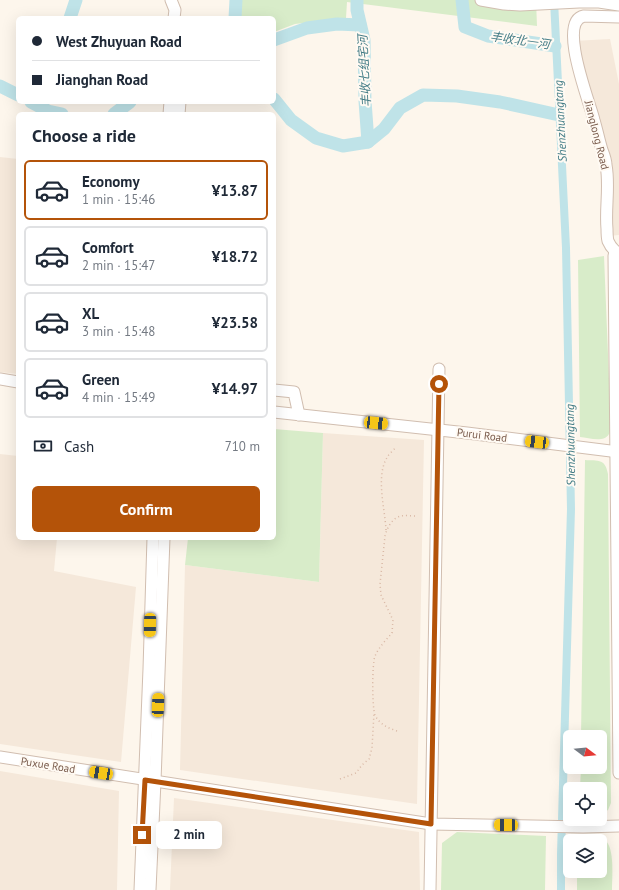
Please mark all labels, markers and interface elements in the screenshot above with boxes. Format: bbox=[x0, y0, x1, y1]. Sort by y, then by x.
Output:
water label: 丰收北一河 bbox=[489, 28, 553, 52]
text: West Zhuyuan Road bbox=[56, 32, 182, 51]
water label: 丰收七组宅河 bbox=[355, 33, 373, 107]
text: Jianghan Road bbox=[56, 70, 148, 89]
water label: Shenzhuangtang bbox=[550, 80, 570, 162]
street label: Jianglong Road bbox=[581, 98, 612, 171]
text: Choose a ride bbox=[32, 124, 136, 147]
icon: car bbox=[34, 172, 70, 208]
text: Economy bbox=[82, 172, 140, 191]
text: ¥13.87 bbox=[212, 181, 258, 200]
text: 1 min · 15:46 bbox=[82, 191, 155, 208]
icon: car bbox=[34, 238, 70, 274]
text: Comfort bbox=[82, 238, 134, 257]
text: ¥18.72 bbox=[212, 247, 258, 266]
text: 2 min · 15:47 bbox=[82, 257, 155, 274]
icon: car bbox=[34, 304, 70, 340]
text: XL bbox=[82, 304, 99, 323]
text: ¥23.58 bbox=[212, 313, 258, 332]
text: 3 min · 15:48 bbox=[82, 323, 155, 340]
icon: car bbox=[34, 370, 70, 406]
text: Green bbox=[82, 370, 120, 389]
route start bbox=[430, 375, 448, 393]
text: ¥14.97 bbox=[212, 379, 258, 398]
text: 4 min · 15:49 bbox=[82, 389, 155, 406]
water label: Shenzhuangtang bbox=[562, 404, 578, 486]
car bbox=[363, 416, 389, 430]
street label: Purui Road bbox=[456, 425, 508, 445]
icon: cash bbox=[32, 435, 54, 457]
car bbox=[524, 435, 550, 449]
text: Cash bbox=[64, 437, 94, 456]
text: 710 m bbox=[225, 438, 260, 455]
button: Confirm bbox=[32, 486, 260, 532]
car bbox=[144, 613, 156, 637]
car bbox=[152, 693, 164, 717]
north arrow bbox=[563, 730, 607, 774]
map controls bbox=[563, 730, 607, 878]
street label: Puxue Road bbox=[20, 754, 76, 776]
car bbox=[88, 765, 114, 781]
button: locate bbox=[563, 782, 607, 826]
car bbox=[494, 819, 518, 831]
callout: 2 min bbox=[156, 821, 222, 849]
route end bbox=[133, 826, 151, 844]
text: 2 min bbox=[173, 826, 205, 843]
button: layers bbox=[563, 834, 607, 878]

